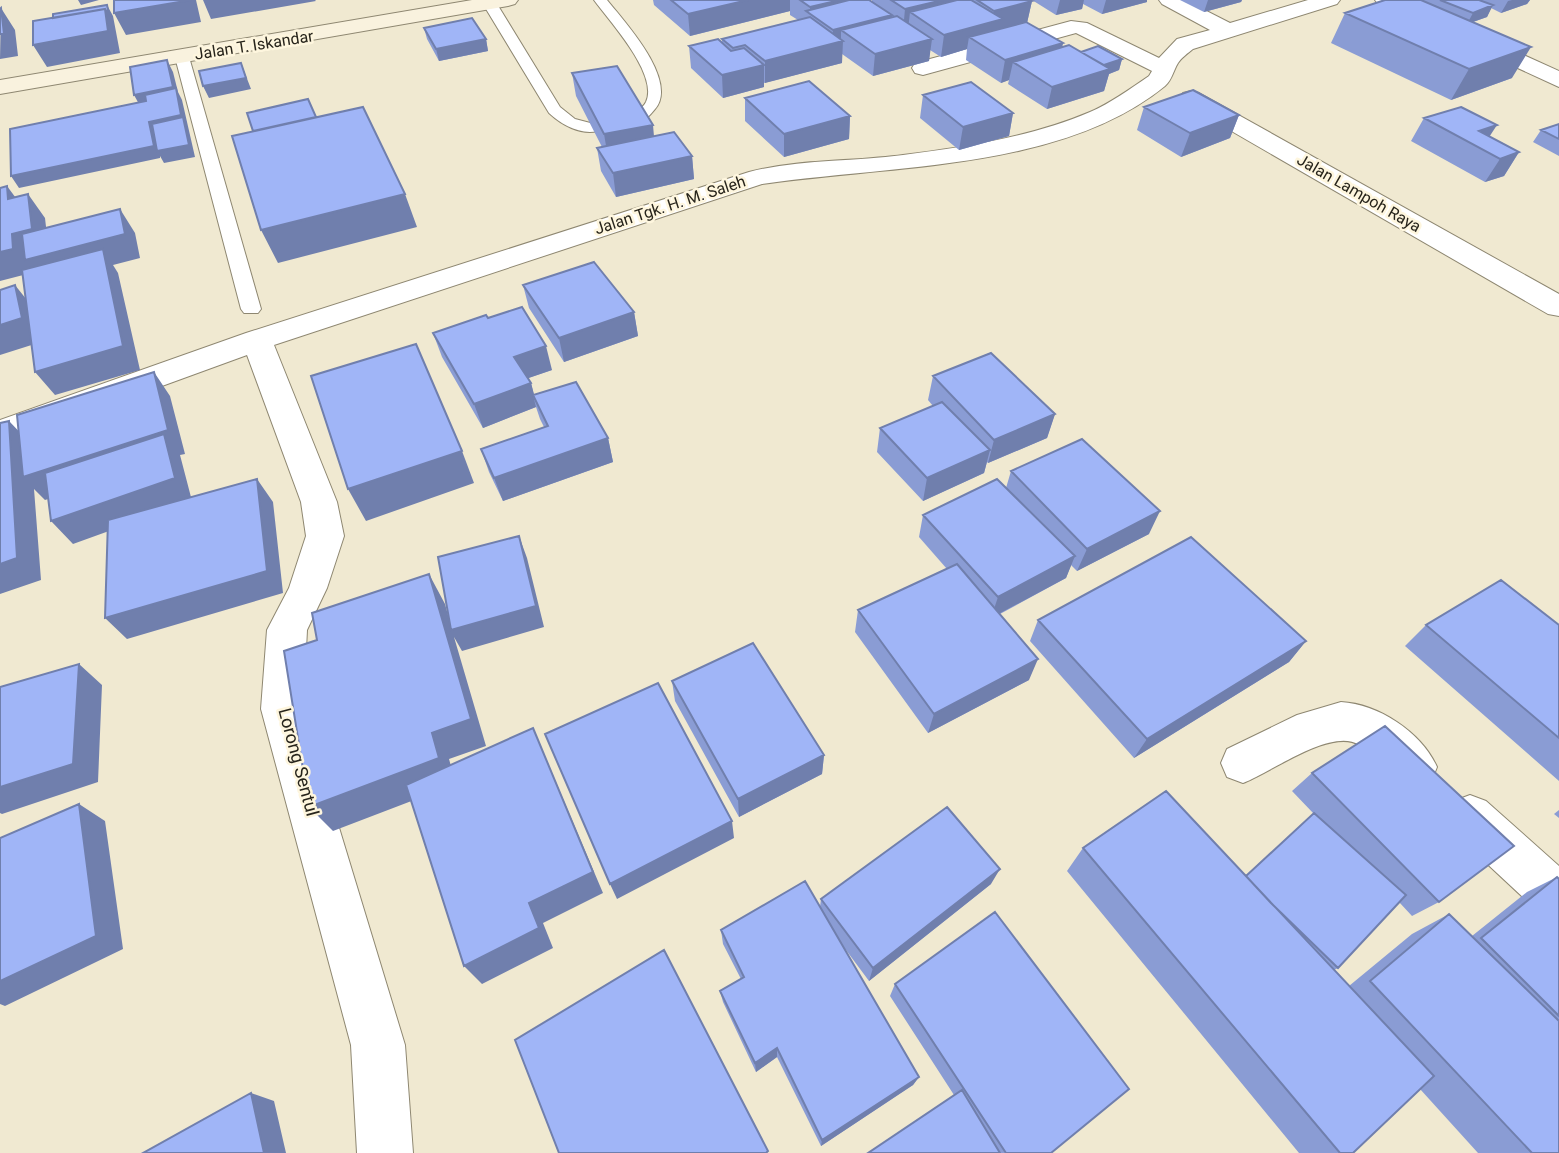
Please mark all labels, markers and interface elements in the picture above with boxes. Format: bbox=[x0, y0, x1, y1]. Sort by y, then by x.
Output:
street label: Jalan T. Iskandar bbox=[193, 26, 315, 64]
street label: Jalan Lampoh Raya bbox=[1294, 150, 1424, 236]
street label: Jalan Tgk. H. M. Saleh bbox=[592, 172, 748, 238]
street label: Lorong Sentul bbox=[274, 706, 324, 818]

